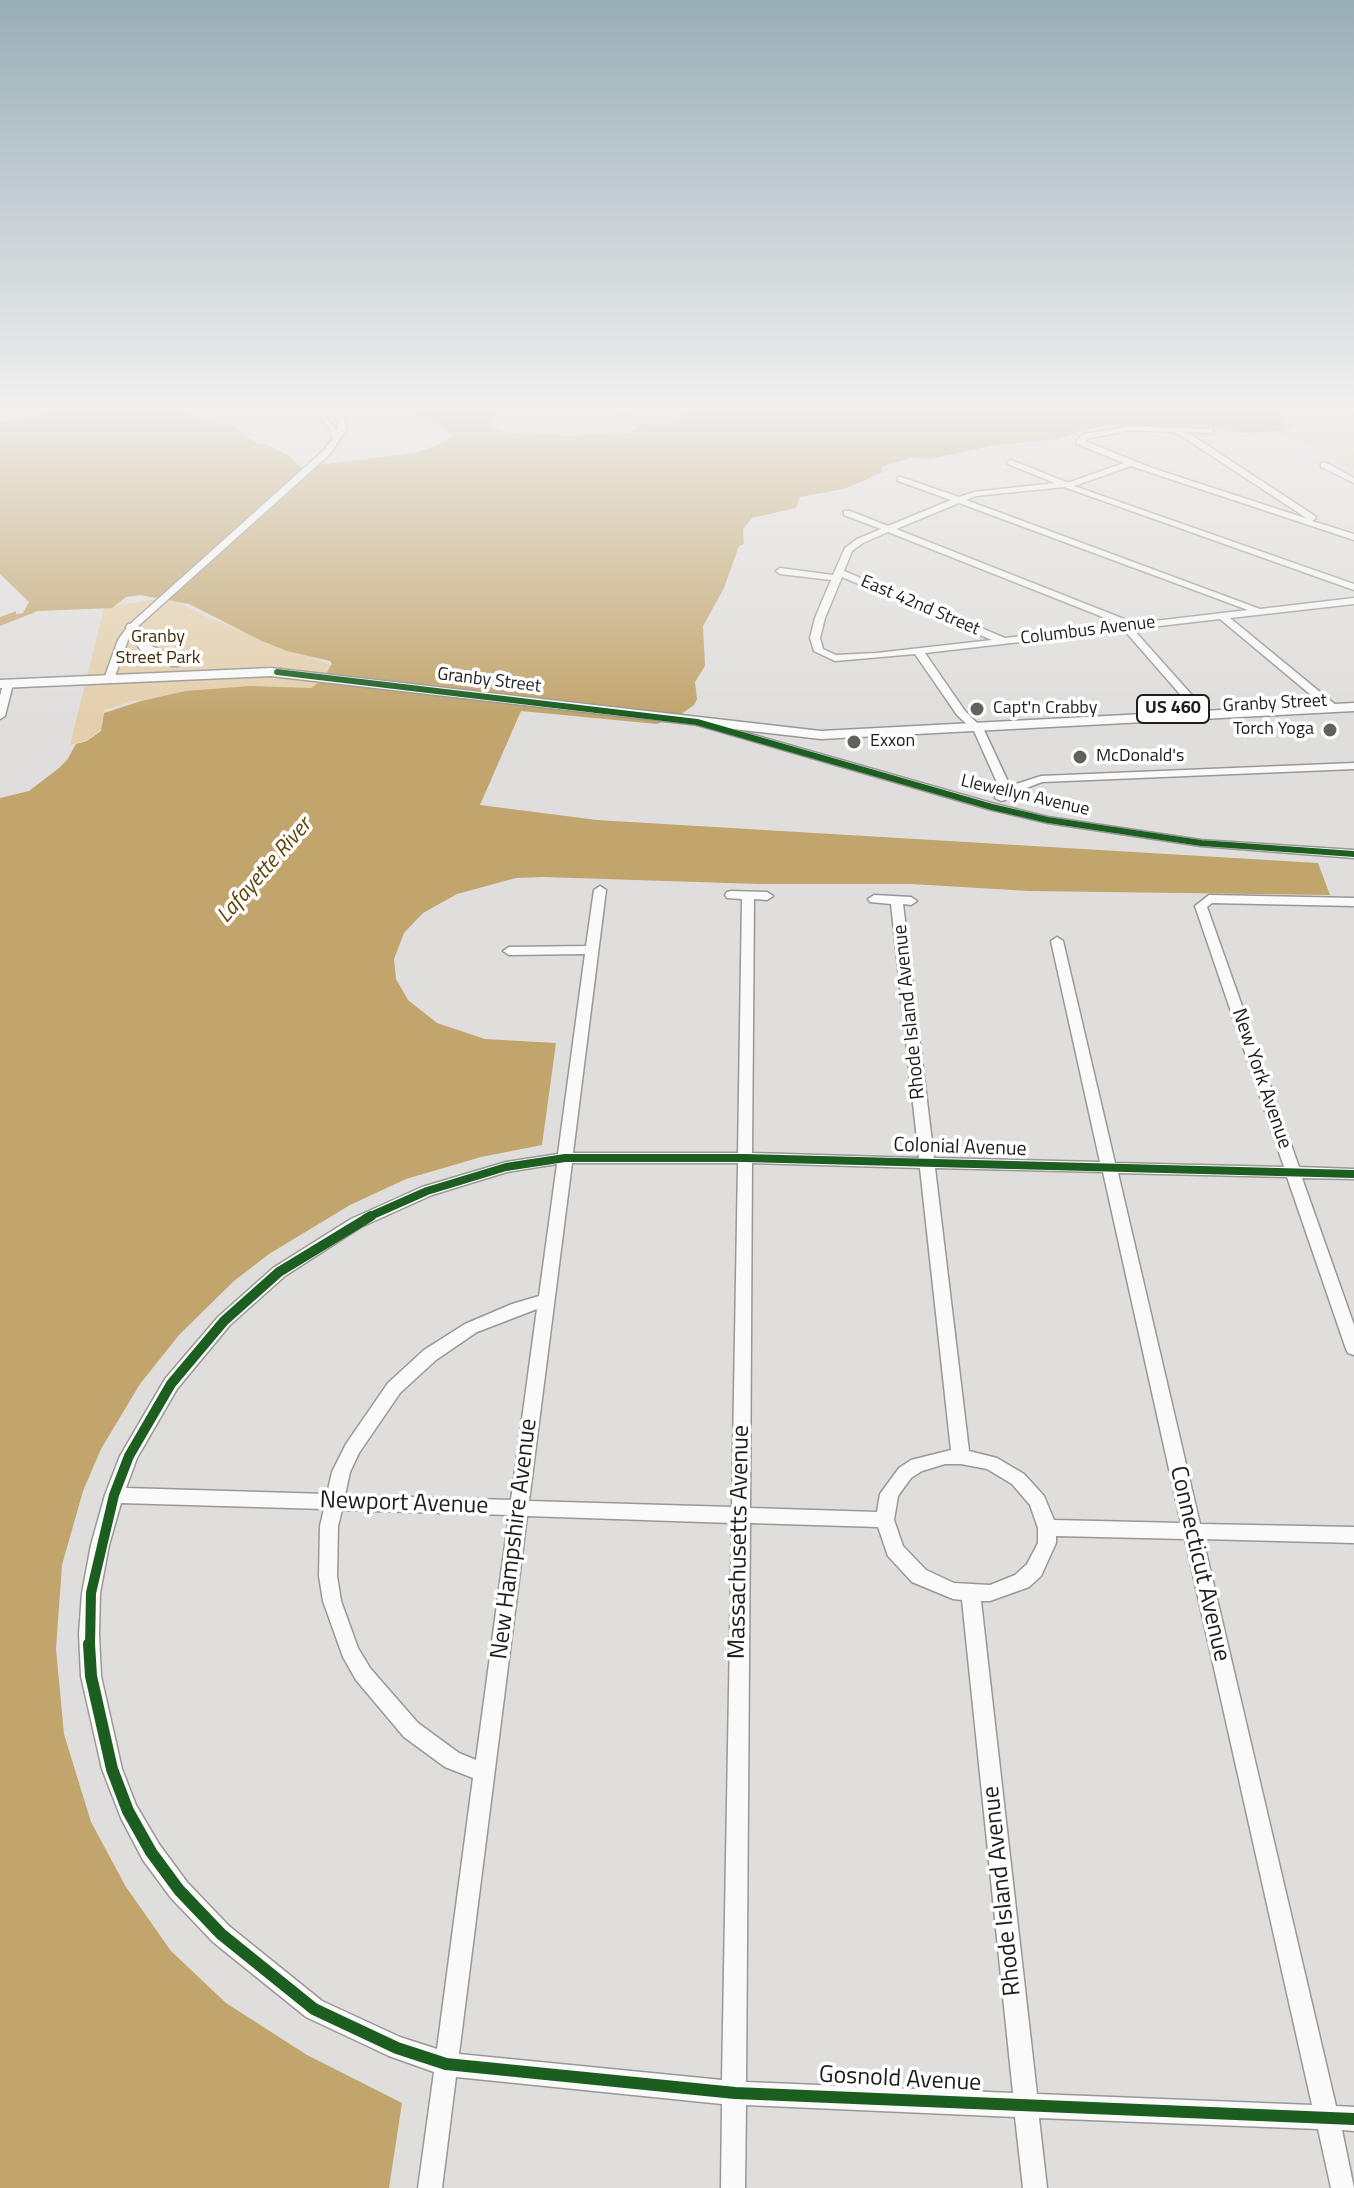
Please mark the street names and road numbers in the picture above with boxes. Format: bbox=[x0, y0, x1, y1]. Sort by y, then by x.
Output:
street label: East 42nd Street bbox=[857, 571, 983, 641]
street label: Columbus Avenue bbox=[1019, 612, 1157, 650]
street label: Granby Street bbox=[436, 664, 542, 698]
street label: Granby Street bbox=[1222, 690, 1328, 718]
road number: US 460 bbox=[1137, 695, 1209, 723]
street label: Llewellyn Avenue bbox=[959, 771, 1091, 821]
street label: Rhode Island Avenue bbox=[889, 923, 931, 1101]
street label: New York Avenue bbox=[1226, 1006, 1296, 1152]
street label: Colonial Avenue bbox=[893, 1134, 1027, 1162]
street label: New Hampshire Avenue bbox=[486, 1417, 544, 1661]
street label: Massachusetts Avenue bbox=[724, 1425, 756, 1659]
street label: Connecticut Avenue bbox=[1163, 1464, 1235, 1664]
street label: Newport Avenue bbox=[319, 1487, 489, 1521]
street label: Rhode Island Avenue bbox=[978, 1785, 1028, 1997]
street label: Gosnold Avenue bbox=[818, 2061, 982, 2099]

